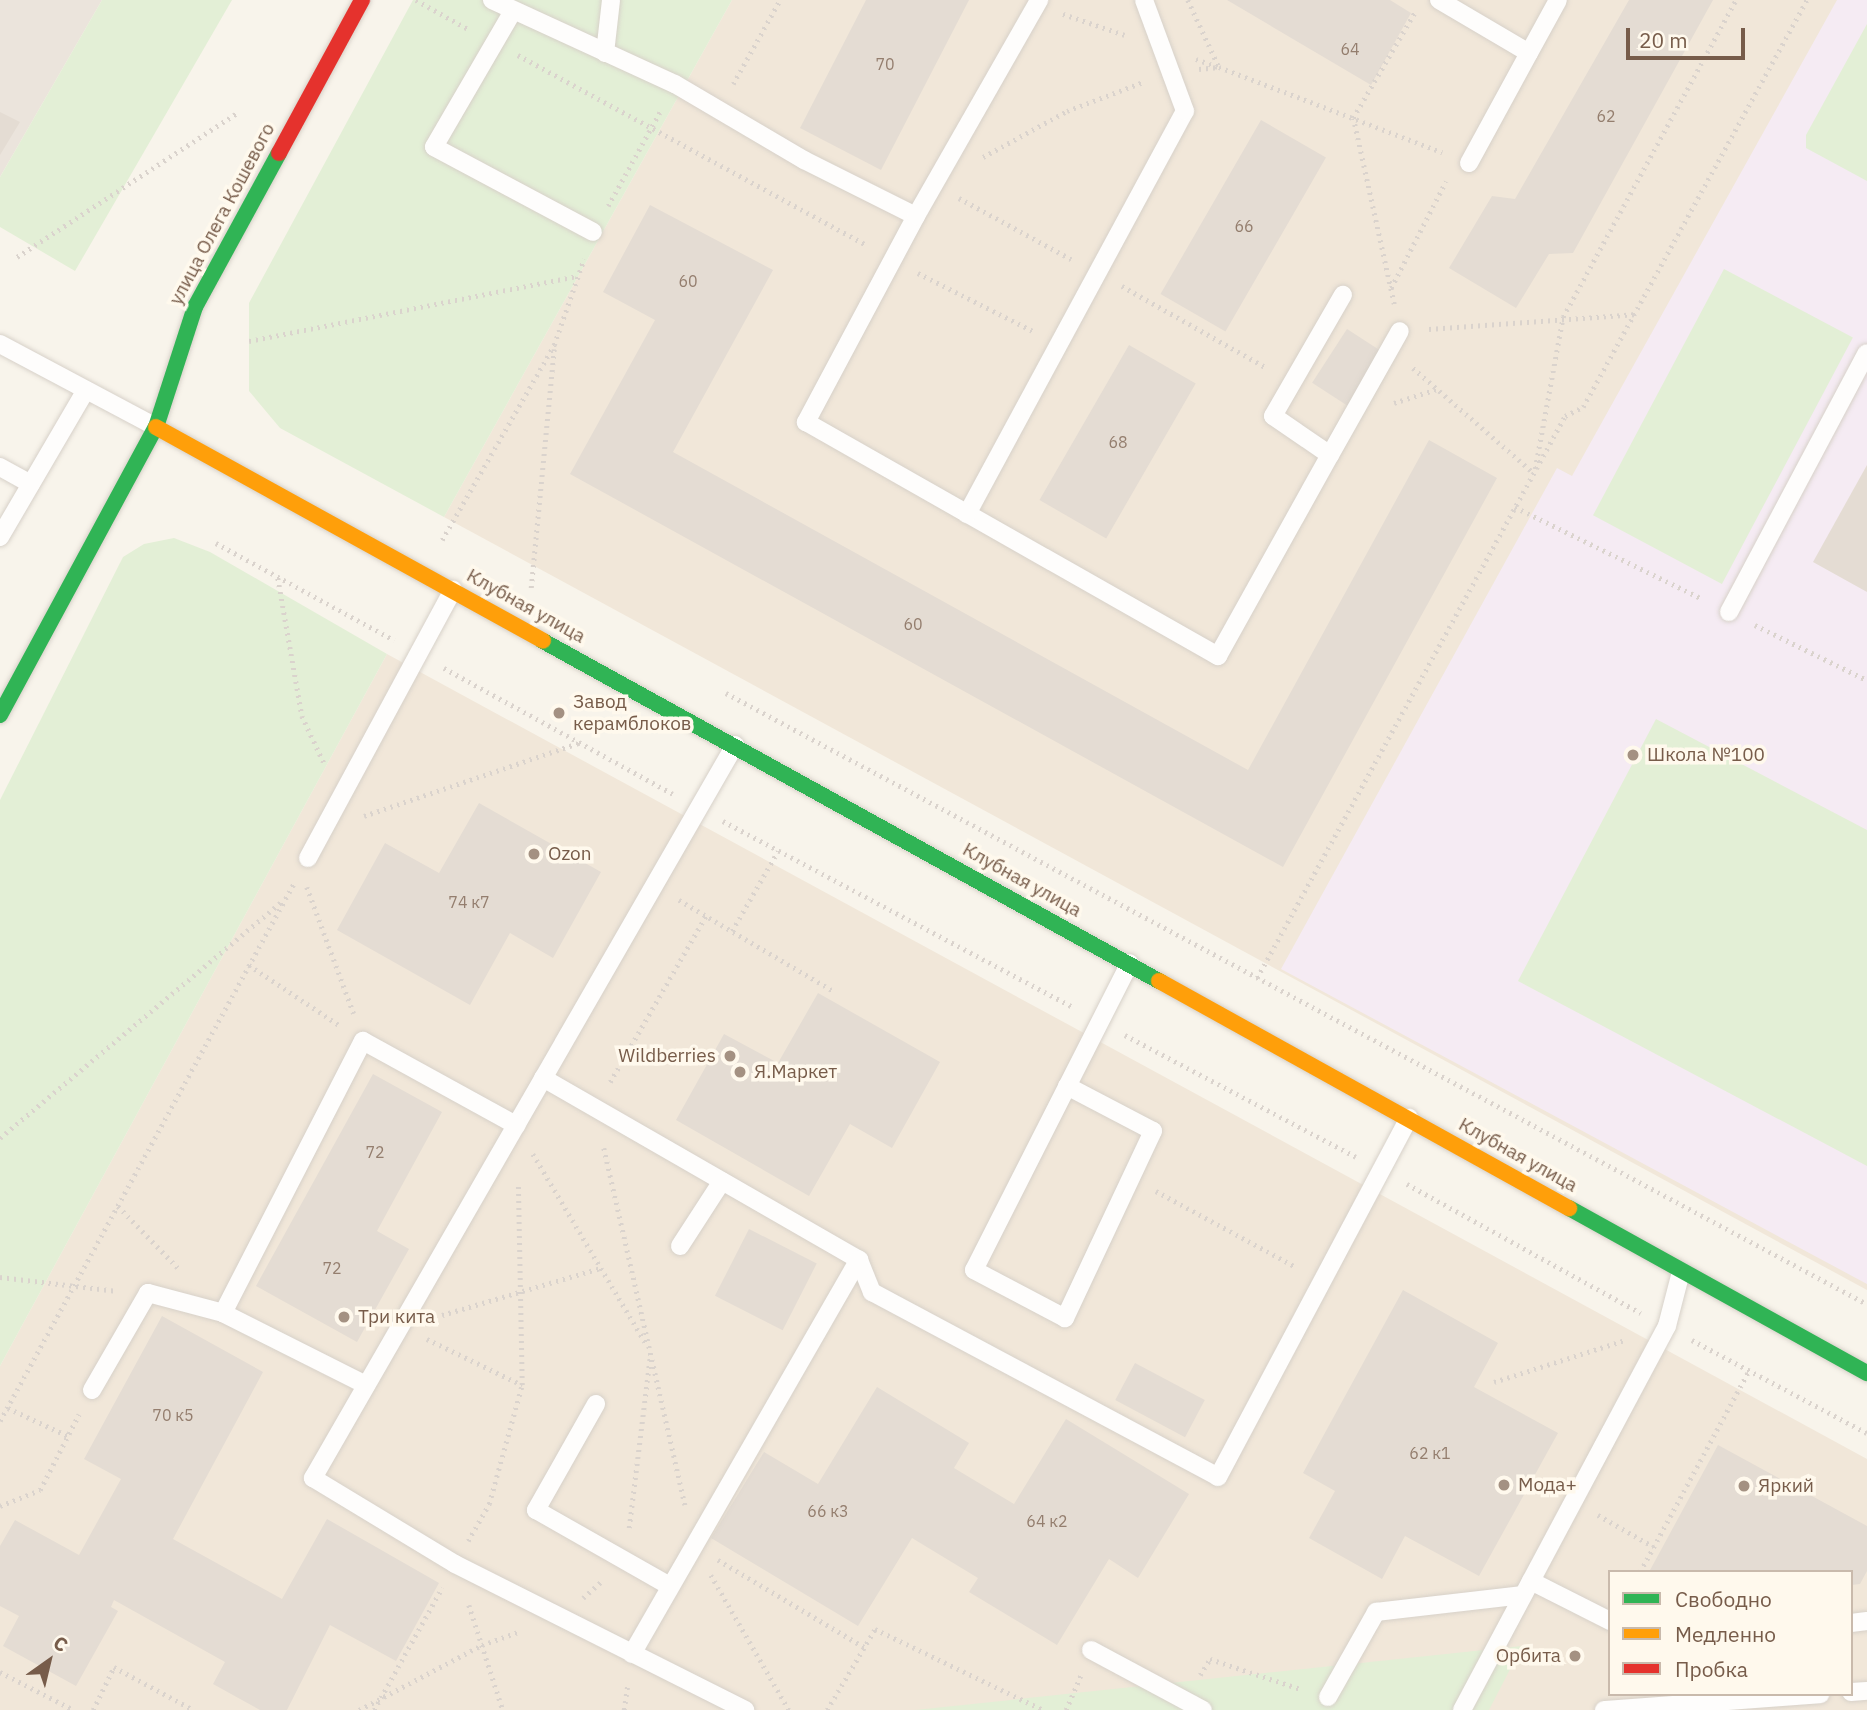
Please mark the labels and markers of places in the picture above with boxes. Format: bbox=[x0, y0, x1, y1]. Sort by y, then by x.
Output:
place label: Завод керамблоков bbox=[573, 691, 691, 735]
marker: Завод керамблоков bbox=[551, 705, 567, 721]
place label: Школа №100 bbox=[1647, 744, 1765, 766]
marker: Школа №100 bbox=[1625, 747, 1641, 763]
place label: Ozon bbox=[548, 843, 592, 865]
marker: Ozon bbox=[526, 846, 542, 862]
place label: Wildberries bbox=[618, 1045, 716, 1067]
marker: Wildberries bbox=[722, 1048, 738, 1064]
place label: Я.Маркет bbox=[754, 1061, 837, 1083]
marker: Я.Маркет bbox=[732, 1064, 748, 1080]
place label: Три кита bbox=[358, 1306, 435, 1328]
marker: Три кита bbox=[336, 1309, 352, 1325]
place label: Мода+ bbox=[1518, 1474, 1577, 1496]
place label: Яркий bbox=[1758, 1475, 1814, 1497]
marker: Мода+ bbox=[1496, 1477, 1512, 1493]
marker: Яркий bbox=[1736, 1478, 1752, 1494]
place label: Орбита bbox=[1496, 1645, 1561, 1667]
marker: Орбита bbox=[1567, 1648, 1583, 1664]

